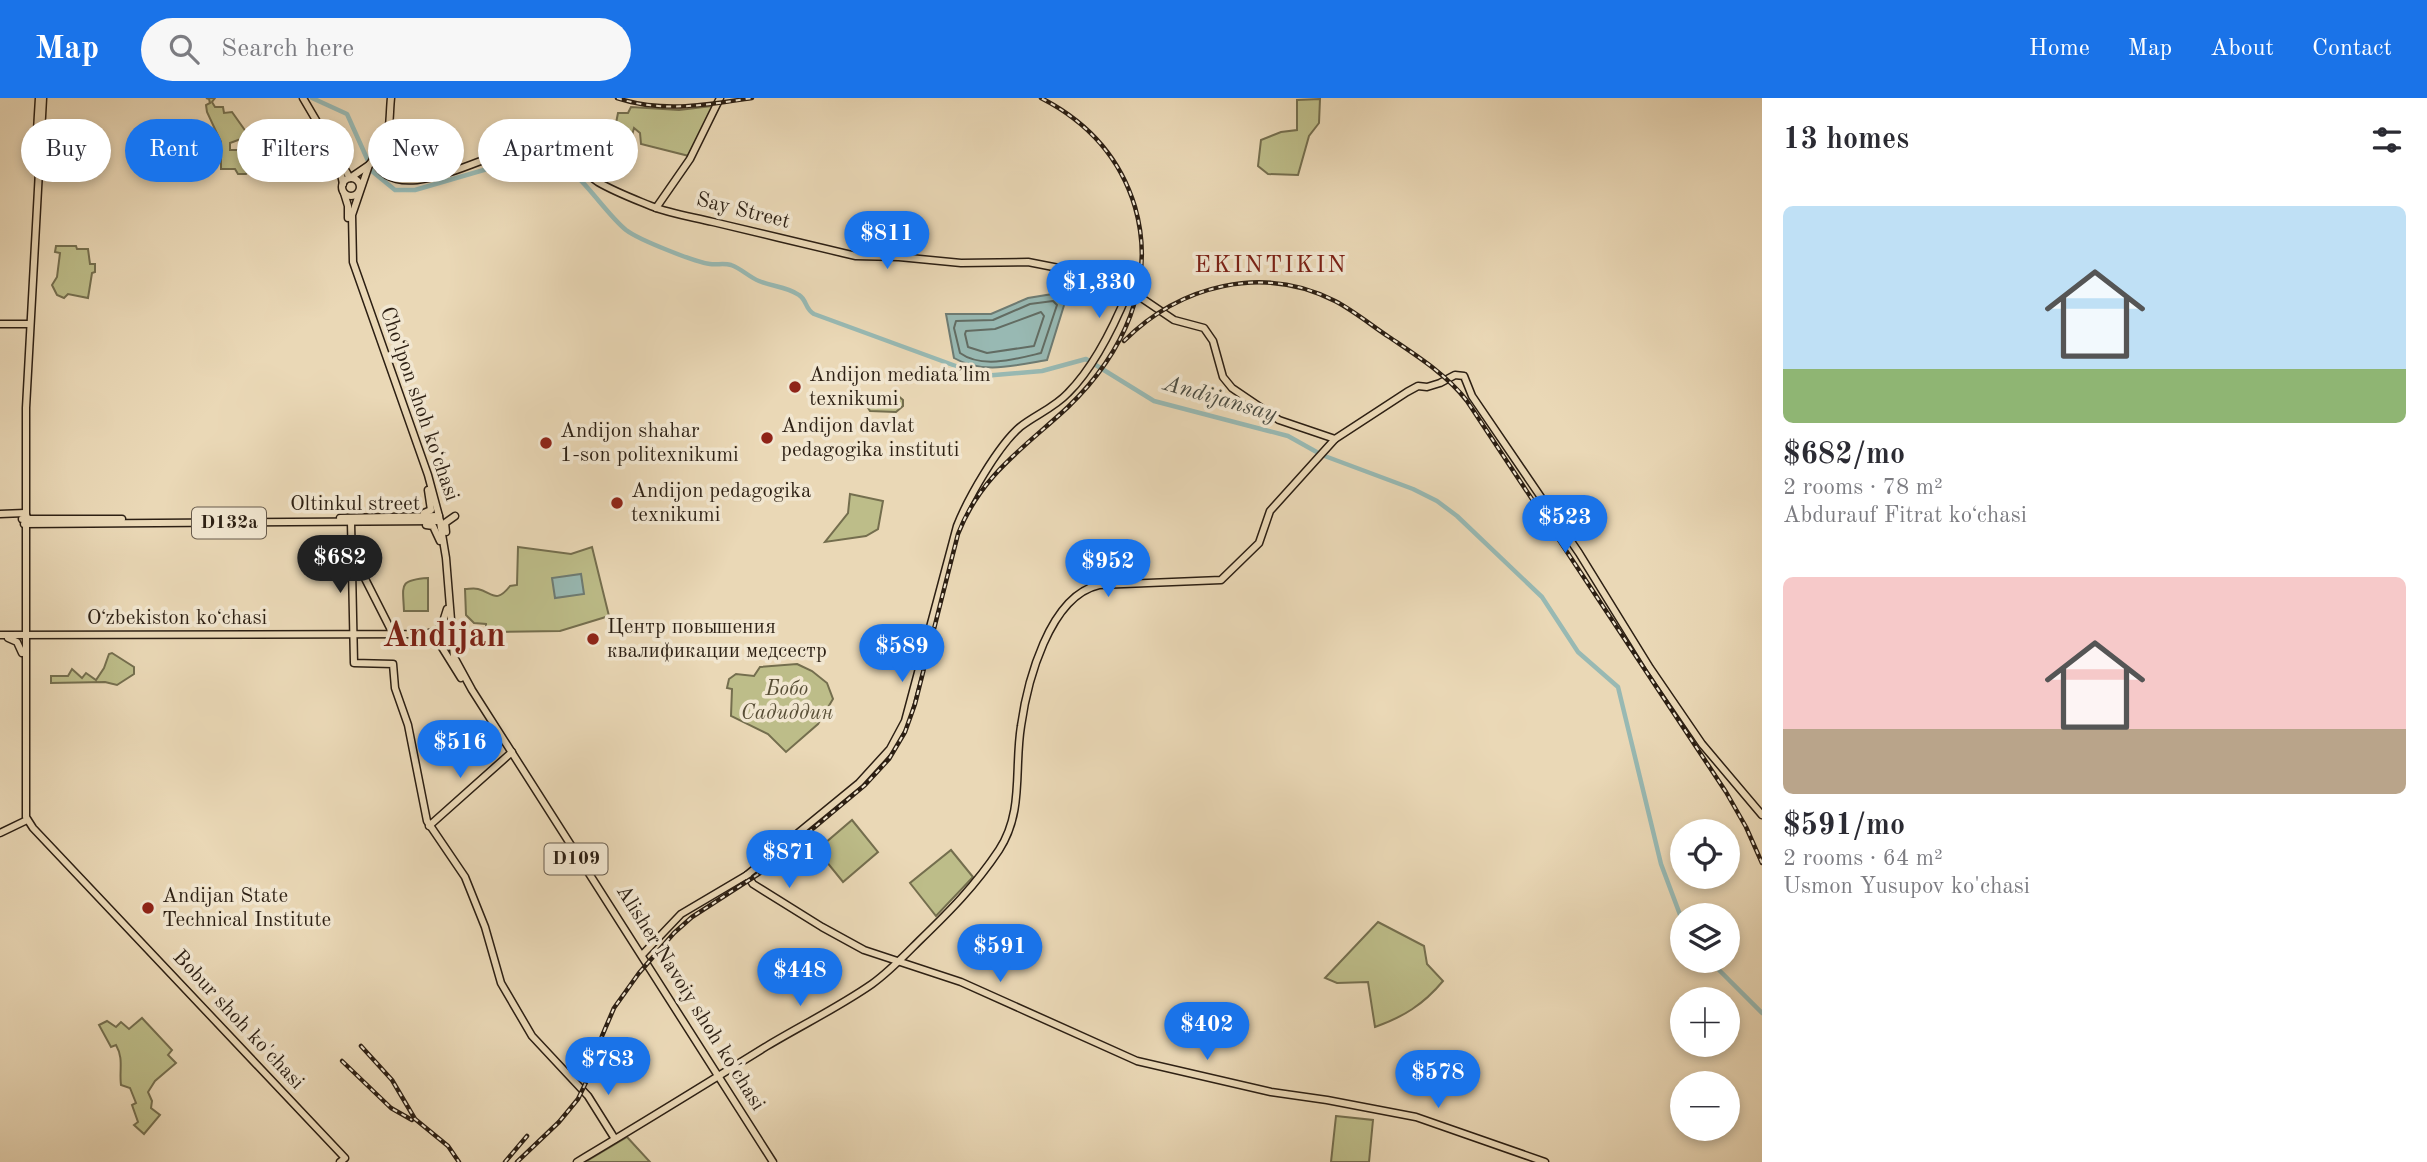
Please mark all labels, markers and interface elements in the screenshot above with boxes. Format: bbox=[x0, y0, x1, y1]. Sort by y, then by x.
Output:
search box bbox=[141, 18, 631, 81]
icon: search bbox=[165, 30, 203, 68]
text: Map bbox=[35, 33, 99, 66]
text: Search here bbox=[221, 36, 354, 62]
text: Home bbox=[2029, 37, 2090, 61]
text: Map bbox=[2128, 37, 2172, 61]
text: About bbox=[2210, 37, 2274, 61]
text: Contact bbox=[2312, 37, 2392, 61]
chip: Buy bbox=[21, 119, 111, 182]
chip: Rent bbox=[125, 119, 223, 182]
chip: Filters bbox=[237, 119, 354, 182]
chip: New bbox=[368, 119, 464, 182]
chip: Apartment bbox=[478, 119, 638, 182]
icon: filters bbox=[2368, 121, 2406, 159]
text: 13 homes bbox=[1783, 125, 1909, 155]
street label: Say Street bbox=[694, 189, 792, 233]
pin: $811 bbox=[846, 212, 928, 271]
text: $811 bbox=[860, 222, 914, 245]
icon: home bbox=[2032, 251, 2158, 377]
district label: EKINTIKIN bbox=[1194, 254, 1348, 278]
pin: $1,330 bbox=[1042, 260, 1156, 320]
text: $1,330 bbox=[1062, 271, 1136, 294]
street label: Choʻlpon shoh koʻchasi bbox=[376, 304, 462, 504]
place label: Andijon mediataʼlim texnikumi bbox=[809, 365, 991, 410]
water label: Andijansay bbox=[1159, 371, 1279, 427]
marker: Andijon mediataʼlim texnikumi bbox=[787, 379, 803, 395]
place label: Andijon davlat pedagogika instituti bbox=[781, 416, 960, 461]
place label: Andijon shahar 1-son politexnikumi bbox=[560, 421, 739, 466]
marker: Andijon davlat pedagogika instituti bbox=[759, 430, 775, 446]
marker: Andijon shahar 1-son politexnikumi bbox=[538, 435, 554, 451]
text: $682/mo bbox=[1783, 440, 1905, 470]
text: 2 rooms · 78 m² bbox=[1783, 476, 1943, 499]
place label: Andijon pedagogika texnikumi bbox=[631, 481, 811, 526]
street label: Oltinkul street bbox=[290, 494, 420, 515]
marker: Andijon pedagogika texnikumi bbox=[609, 495, 625, 511]
pin: $523 bbox=[1524, 496, 1606, 555]
text: Abdurauf Fitrat koʻchasi bbox=[1783, 504, 2027, 527]
text: $523 bbox=[1538, 506, 1592, 529]
road number: D132a bbox=[192, 508, 266, 538]
pin: $682 bbox=[299, 536, 381, 595]
pin: $952 bbox=[1067, 540, 1149, 599]
text: $682 bbox=[313, 546, 367, 569]
text: $952 bbox=[1081, 550, 1135, 573]
street label: Oʻzbekiston koʻchasi bbox=[87, 608, 267, 629]
place label: Центр повышения квалификации медсестр bbox=[607, 617, 827, 662]
district label: Andijan bbox=[382, 619, 506, 654]
icon: home bbox=[2032, 622, 2158, 748]
pin: $589 bbox=[861, 624, 943, 684]
marker: Центр повышения квалификации медсестр bbox=[585, 631, 601, 647]
text: $589 bbox=[875, 635, 929, 658]
park label: Бобо Садиддин bbox=[741, 679, 833, 724]
pin: $516 bbox=[419, 720, 501, 780]
text: $516 bbox=[433, 731, 487, 754]
text: $591/mo bbox=[1783, 811, 1905, 841]
map controls bbox=[1670, 819, 1740, 1141]
button: locate bbox=[1670, 819, 1740, 889]
pin: $871 bbox=[748, 830, 830, 890]
text: $871 bbox=[762, 841, 816, 864]
road number: D109 bbox=[544, 844, 608, 874]
text: 2 rooms · 64 m² bbox=[1783, 847, 1943, 870]
text: Usmon Yusupov ko'chasi bbox=[1783, 875, 2030, 898]
street label: Alisher Navoiy shoh ko'chasi bbox=[612, 882, 768, 1114]
place label: Andijan State Technical Institute bbox=[162, 886, 331, 931]
marker: Andijan State Technical Institute bbox=[140, 900, 156, 916]
button: layers bbox=[1670, 903, 1740, 973]
pin: $591 bbox=[959, 924, 1041, 984]
text: $591 bbox=[973, 935, 1027, 958]
street label: Bobur shoh ko'chasi bbox=[168, 946, 308, 1094]
pin: $448 bbox=[759, 948, 841, 1008]
text: $448 bbox=[773, 959, 827, 982]
button: + bbox=[1670, 987, 1740, 1057]
pin: $402 bbox=[1166, 1002, 1248, 1062]
text: $402 bbox=[1180, 1013, 1234, 1036]
pin: $783 bbox=[567, 1038, 649, 1097]
text: $783 bbox=[581, 1048, 635, 1071]
pin: $578 bbox=[1397, 1051, 1479, 1110]
text: $578 bbox=[1411, 1061, 1465, 1084]
button: − bbox=[1670, 1071, 1740, 1141]

